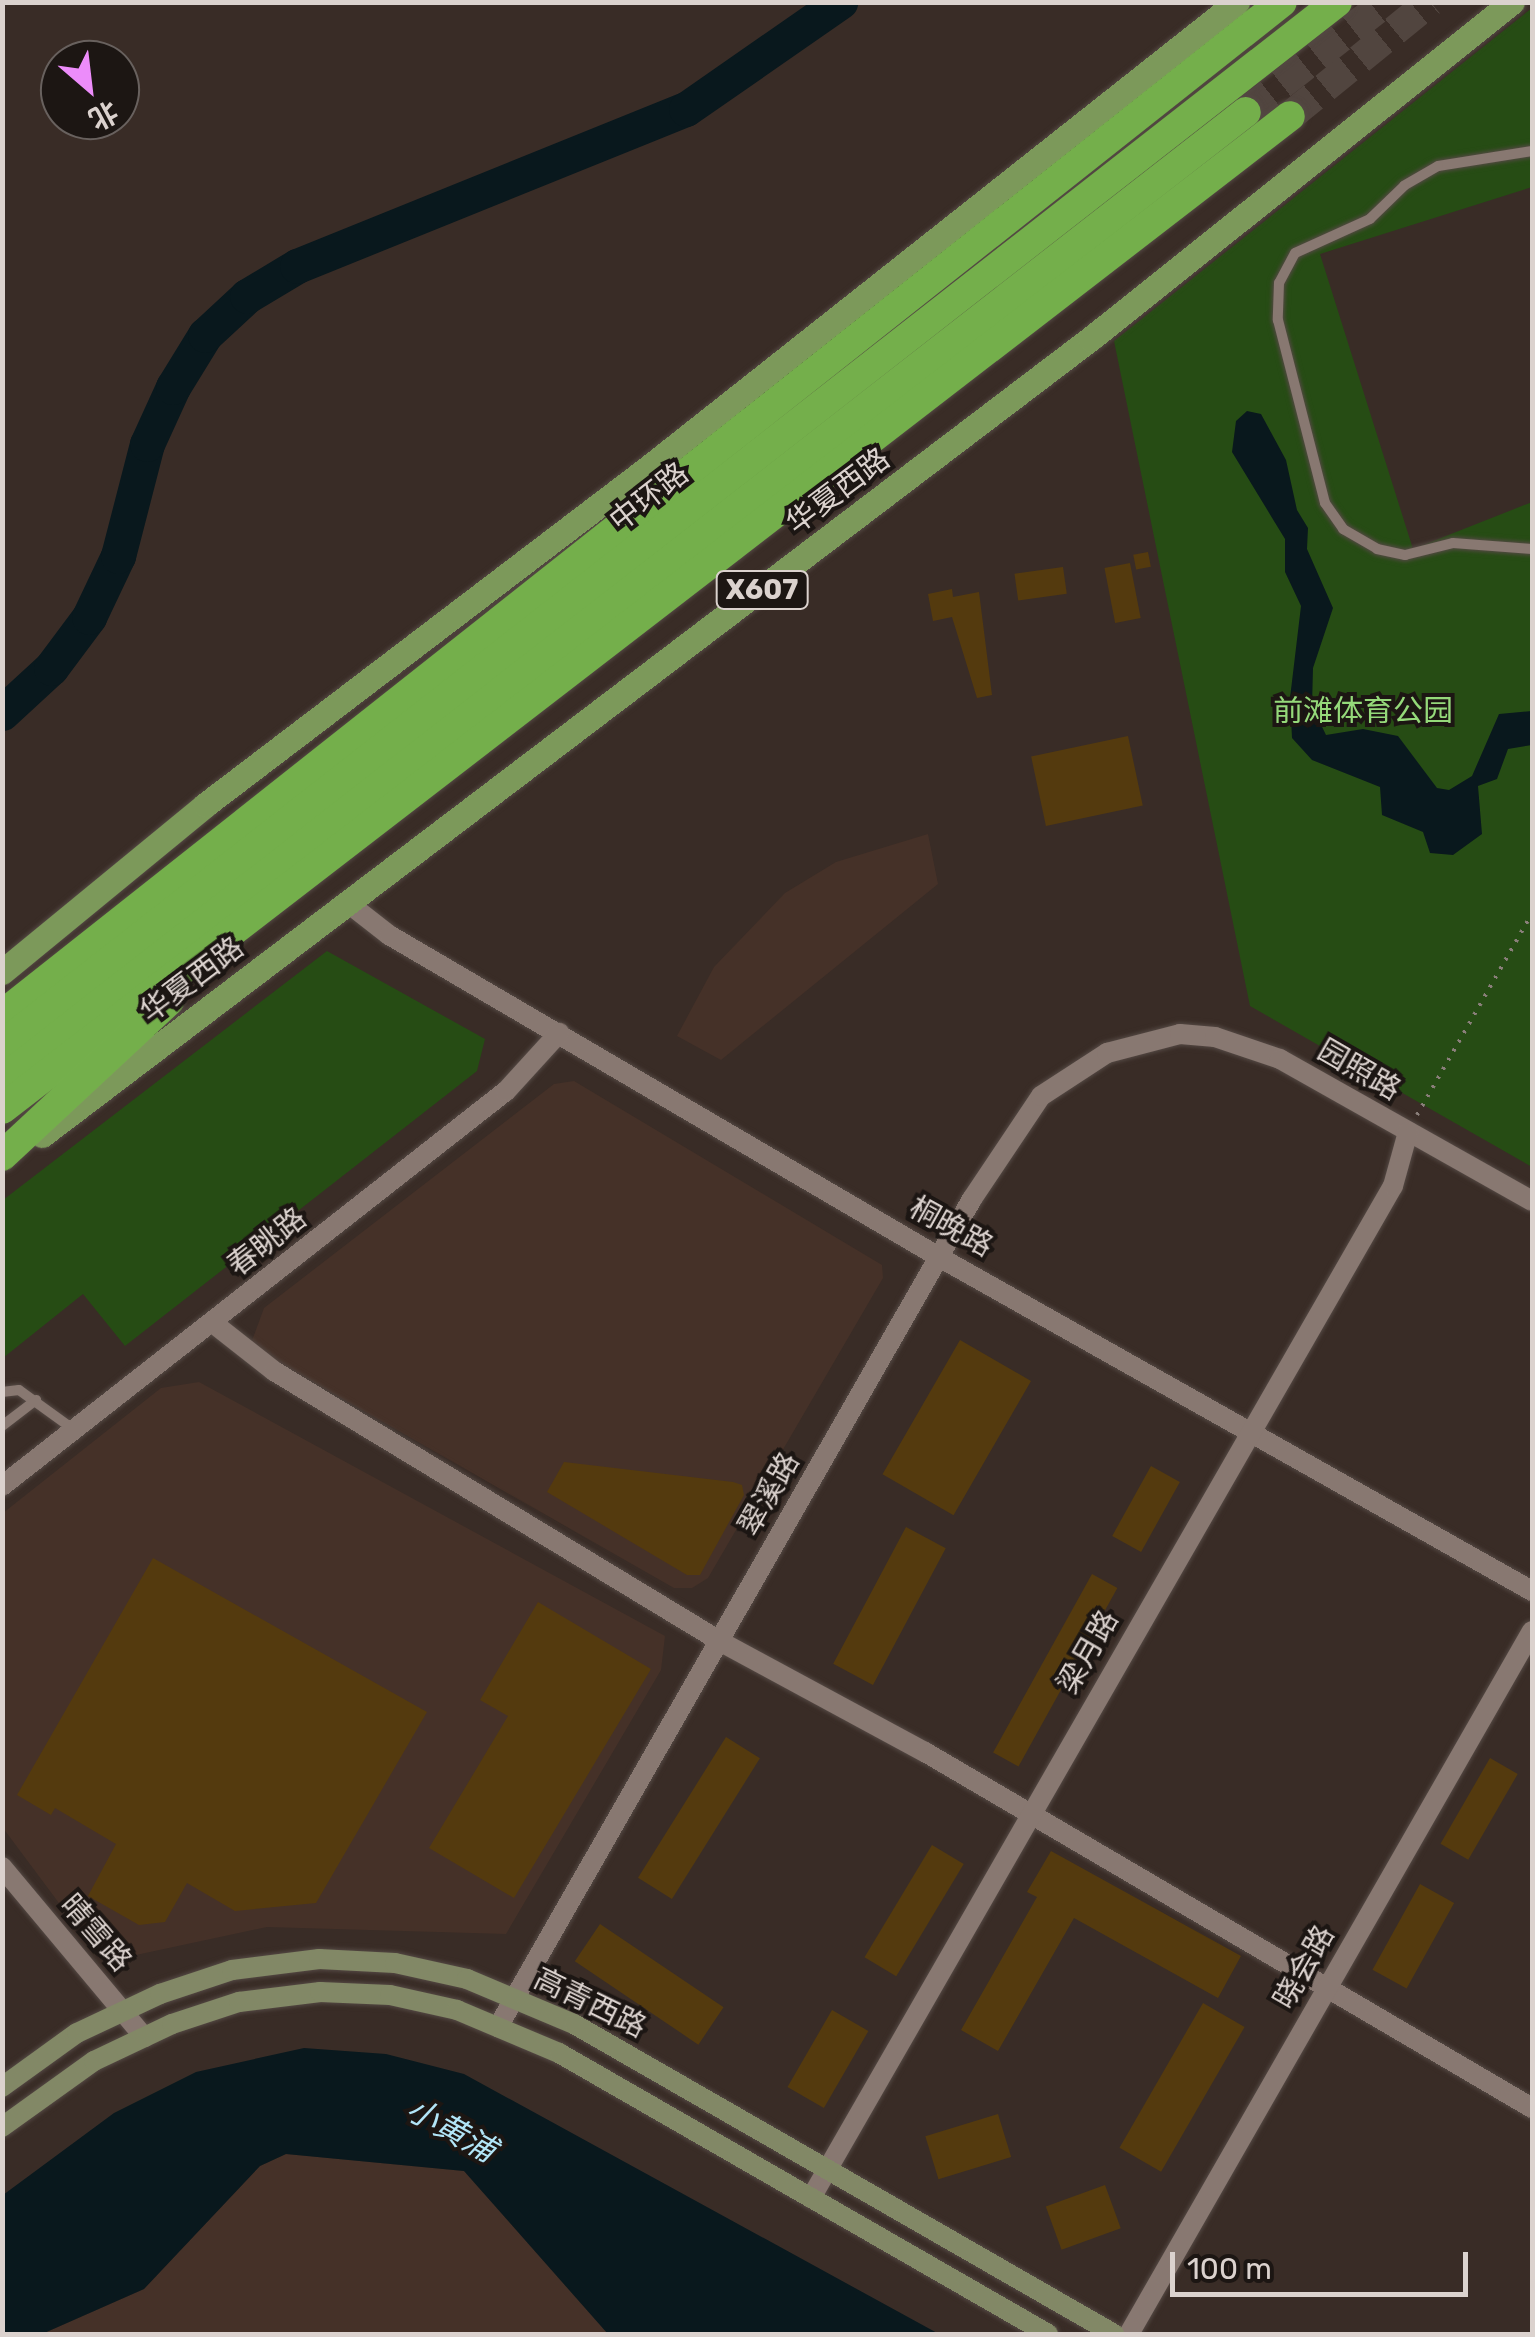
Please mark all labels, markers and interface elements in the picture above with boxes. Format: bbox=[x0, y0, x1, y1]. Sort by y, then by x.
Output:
north arrow bbox=[40, 40, 140, 140]
text: 北 bbox=[83, 94, 124, 136]
street label: 华夏西路 bbox=[779, 441, 897, 541]
street label: 中环路 bbox=[602, 455, 696, 539]
road number: X607 bbox=[714, 567, 810, 613]
park label: 前滩体育公园 bbox=[1273, 693, 1453, 729]
street label: 华夏西路 bbox=[133, 930, 251, 1030]
street label: 园照路 bbox=[1311, 1032, 1407, 1108]
street label: 桐晚路 bbox=[903, 1189, 999, 1265]
street label: 春眺路 bbox=[220, 1200, 314, 1284]
street label: 翠溪路 bbox=[731, 1446, 807, 1542]
street label: 梁月路 bbox=[1050, 1604, 1126, 1700]
street label: 晴雪路 bbox=[53, 1887, 139, 1979]
street label: 晓会路 bbox=[1266, 1919, 1342, 2015]
street label: 高青西路 bbox=[528, 1961, 652, 2045]
water label: 小黄浦 bbox=[400, 2090, 502, 2170]
scale bar bbox=[1175, 2232, 1472, 2294]
text: 100 m bbox=[1187, 2251, 1272, 2287]

